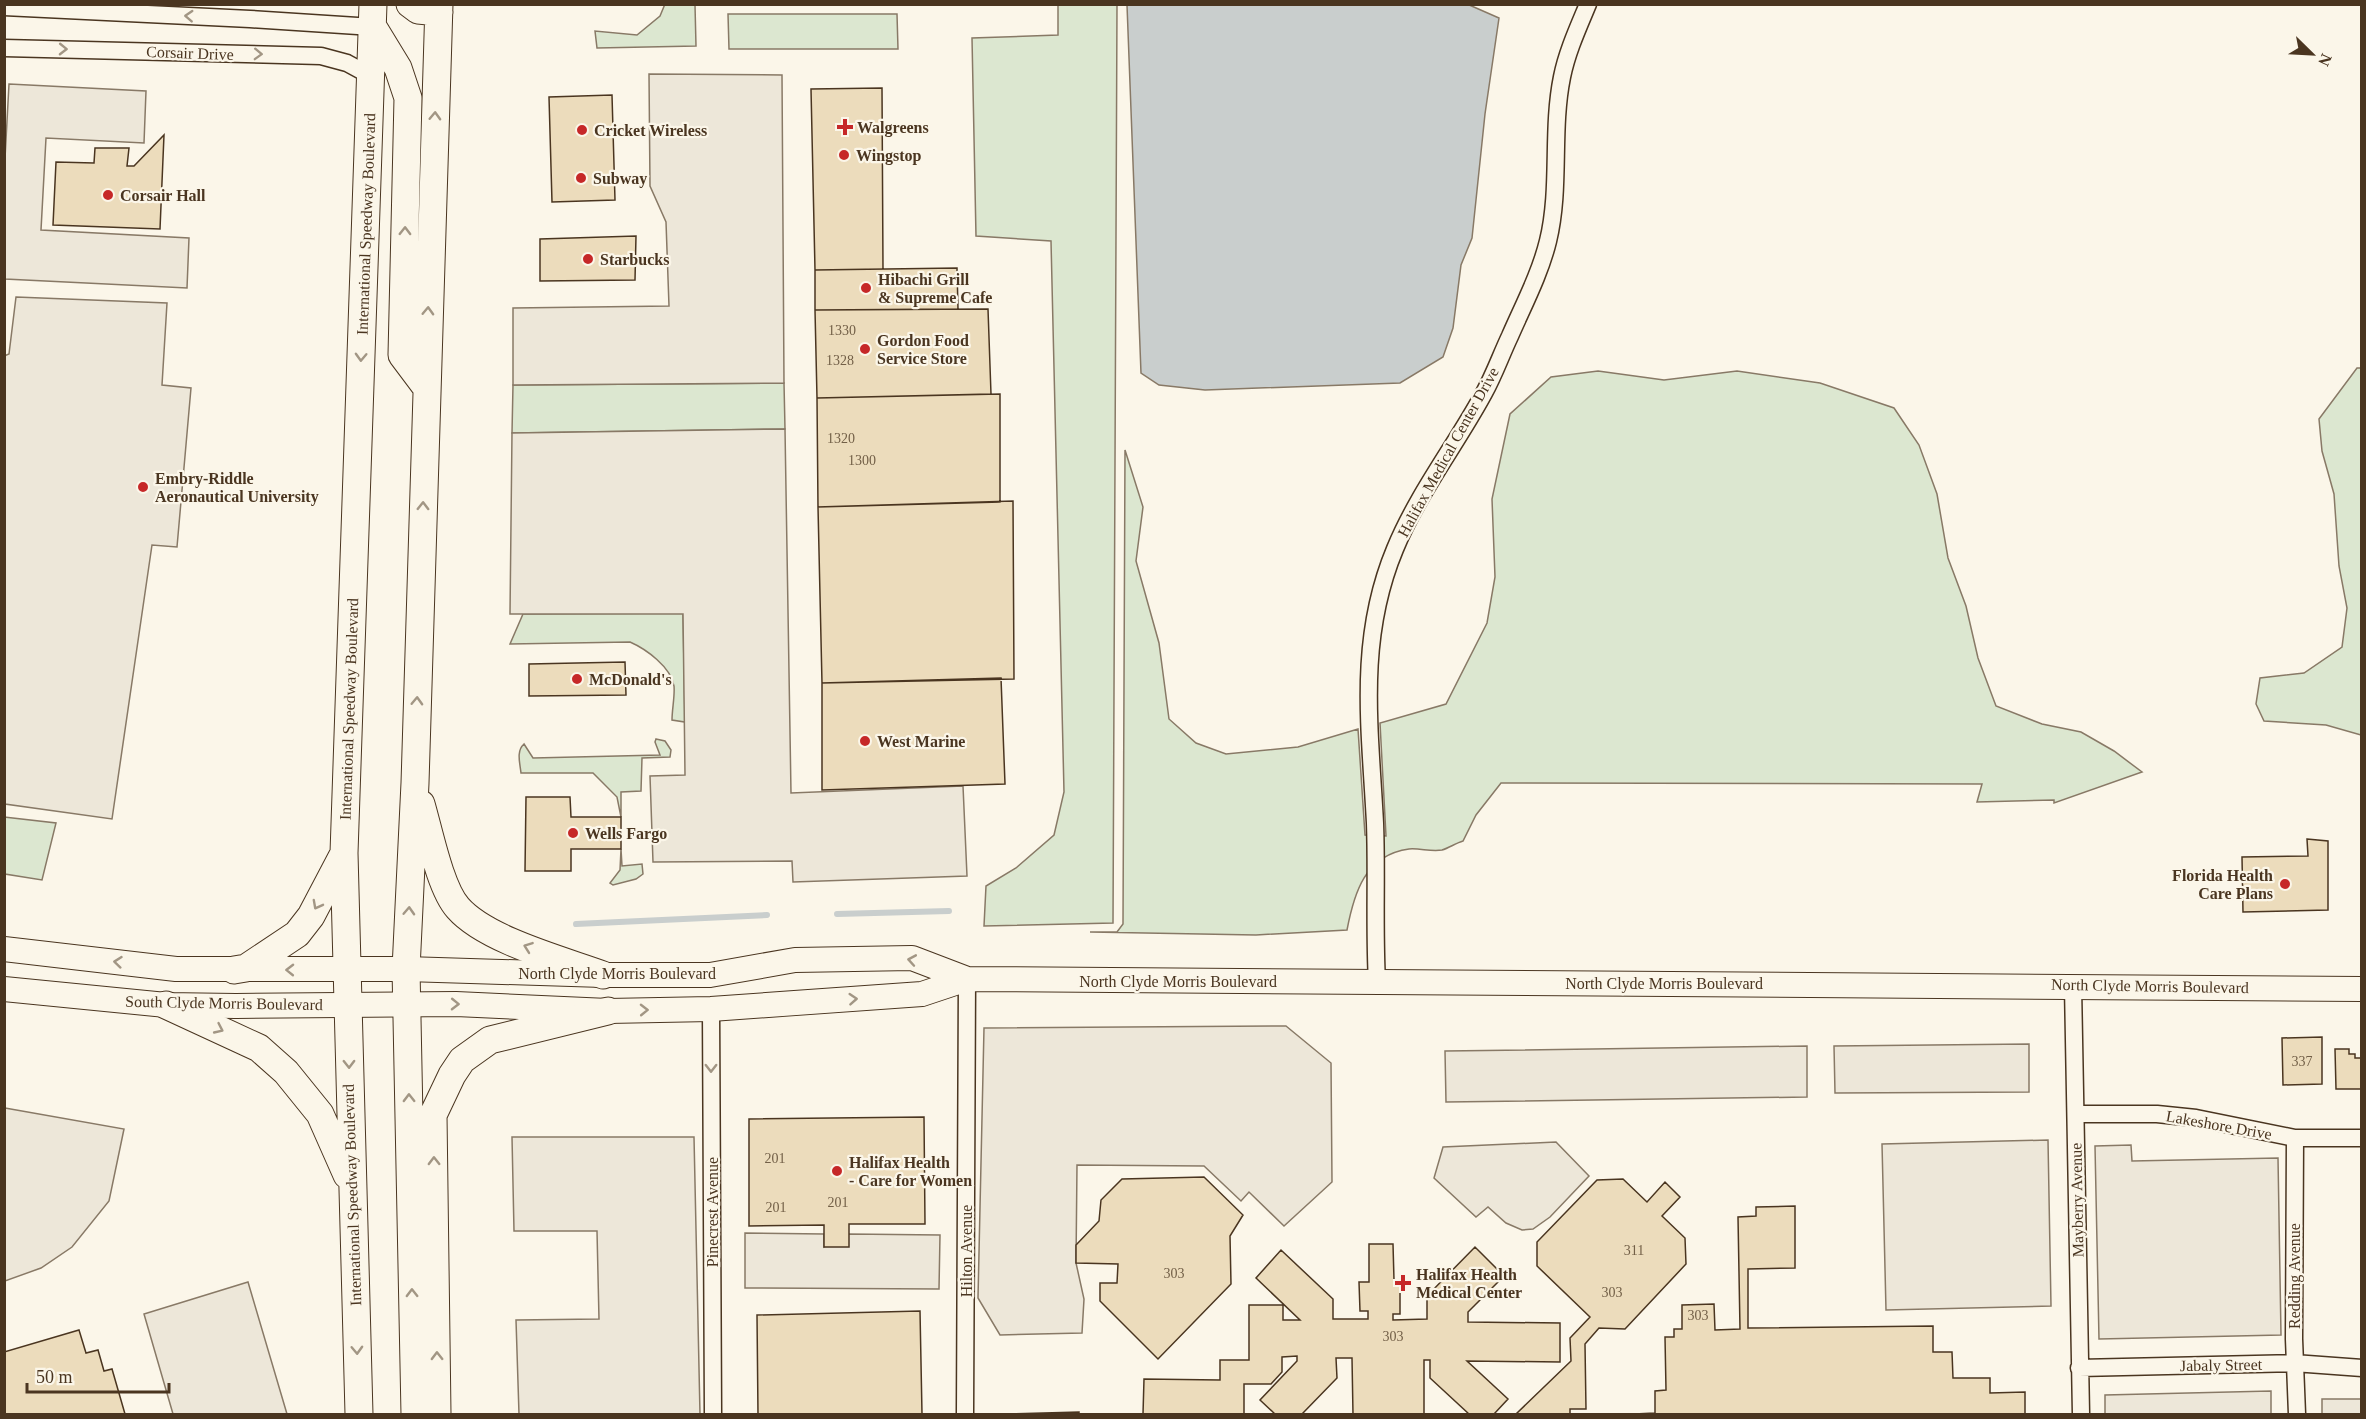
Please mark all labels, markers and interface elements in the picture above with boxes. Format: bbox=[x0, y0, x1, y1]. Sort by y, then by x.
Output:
one-way arrow bbox=[184, 9, 193, 22]
north arrow bbox=[2282, 24, 2342, 84]
one-way arrow bbox=[58, 43, 67, 56]
street label: Corsair Drive bbox=[146, 43, 234, 63]
one-way arrow bbox=[253, 48, 262, 61]
text: N bbox=[2315, 51, 2335, 69]
one-way arrow bbox=[429, 111, 441, 120]
street label: International Speedway Boulevard bbox=[354, 113, 379, 335]
place label: Walgreens bbox=[857, 119, 929, 137]
marker: Walgreens bbox=[838, 120, 852, 134]
place label: Cricket Wireless bbox=[594, 122, 707, 139]
marker: Cricket Wireless bbox=[575, 123, 589, 137]
place label: Wingstop bbox=[856, 147, 922, 165]
marker: Wingstop bbox=[837, 148, 851, 162]
place label: Subway bbox=[593, 170, 647, 188]
marker: Subway bbox=[574, 171, 588, 185]
place label: Corsair Hall bbox=[120, 187, 206, 204]
marker: Corsair Hall bbox=[101, 188, 115, 202]
one-way arrow bbox=[399, 227, 411, 236]
place label: Starbucks bbox=[600, 251, 669, 268]
marker: Starbucks bbox=[581, 252, 595, 266]
place label: Hibachi Grill & Supreme Cafe bbox=[878, 271, 992, 307]
marker: Hibachi Grill & Supreme Cafe bbox=[859, 281, 873, 295]
one-way arrow bbox=[422, 306, 434, 315]
house number: 1330 bbox=[828, 323, 856, 338]
place label: Gordon Food Service Store bbox=[877, 332, 969, 367]
marker: Gordon Food Service Store bbox=[858, 342, 872, 356]
one-way arrow bbox=[355, 352, 367, 361]
house number: 1328 bbox=[826, 353, 854, 368]
street label: Halifax Medical Center Drive bbox=[1394, 364, 1502, 540]
house number: 1320 bbox=[827, 431, 855, 446]
house number: 1300 bbox=[848, 453, 876, 468]
place label: Embry-Riddle Aeronautical University bbox=[155, 470, 319, 506]
marker: Embry-Riddle Aeronautical University bbox=[136, 480, 150, 494]
one-way arrow bbox=[417, 501, 429, 510]
street label: International Speedway Boulevard bbox=[337, 598, 362, 820]
place label: McDonald's bbox=[589, 671, 672, 688]
marker: McDonald's bbox=[570, 672, 584, 686]
one-way arrow bbox=[411, 696, 424, 705]
place label: West Marine bbox=[877, 733, 965, 750]
marker: West Marine bbox=[858, 734, 872, 748]
place label: Wells Fargo bbox=[585, 825, 667, 843]
marker: Wells Fargo bbox=[566, 826, 580, 840]
place label: Florida Health Care Plans bbox=[2172, 867, 2273, 902]
marker: Florida Health Care Plans bbox=[2278, 877, 2292, 891]
one-way arrow bbox=[313, 898, 324, 909]
one-way arrow bbox=[402, 906, 415, 915]
one-way arrow bbox=[523, 942, 534, 955]
one-way arrow bbox=[907, 954, 917, 967]
one-way arrow bbox=[113, 956, 122, 969]
one-way arrow bbox=[285, 963, 294, 976]
street label: North Clyde Morris Boulevard bbox=[518, 965, 716, 983]
street label: North Clyde Morris Boulevard bbox=[1079, 973, 1277, 991]
street label: North Clyde Morris Boulevard bbox=[1565, 975, 1763, 993]
street label: North Clyde Morris Boulevard bbox=[2051, 976, 2249, 997]
street label: South Clyde Morris Boulevard bbox=[125, 993, 323, 1014]
one-way arrow bbox=[848, 993, 857, 1006]
one-way arrow bbox=[450, 998, 459, 1010]
one-way arrow bbox=[640, 1004, 649, 1016]
one-way arrow bbox=[212, 1022, 223, 1034]
house number: 337 bbox=[2292, 1054, 2313, 1069]
one-way arrow bbox=[343, 1059, 355, 1068]
one-way arrow bbox=[705, 1063, 717, 1072]
street label: International Speedway Boulevard bbox=[340, 1084, 365, 1306]
one-way arrow bbox=[403, 1094, 415, 1103]
street label: Lakeshore Drive bbox=[2165, 1107, 2273, 1143]
street label: Mayberry Avenue bbox=[2067, 1142, 2088, 1258]
house number: 201 bbox=[765, 1151, 786, 1166]
place label: Halifax Health - Care for Women bbox=[849, 1154, 972, 1189]
one-way arrow bbox=[428, 1157, 440, 1166]
street label: Pinecrest Avenue bbox=[704, 1157, 721, 1267]
marker: Halifax Health - Care for Women bbox=[830, 1164, 844, 1178]
house number: 201 bbox=[828, 1195, 849, 1210]
house number: 201 bbox=[766, 1200, 787, 1215]
street label: Hilton Avenue bbox=[958, 1205, 975, 1297]
street label: Redding Avenue bbox=[2286, 1223, 2304, 1329]
house number: 311 bbox=[1624, 1243, 1644, 1258]
house number: 303 bbox=[1164, 1266, 1185, 1281]
place label: Halifax Health Medical Center bbox=[1416, 1266, 1522, 1301]
marker: Halifax Health Medical Center bbox=[1394, 1274, 1412, 1292]
house number: 303 bbox=[1602, 1285, 1623, 1300]
one-way arrow bbox=[406, 1289, 419, 1298]
house number: 303 bbox=[1688, 1308, 1709, 1323]
house number: 303 bbox=[1383, 1329, 1404, 1344]
one-way arrow bbox=[350, 1345, 363, 1354]
one-way arrow bbox=[430, 1352, 443, 1361]
scale bar bbox=[27, 1356, 170, 1394]
street label: Jabaly Street bbox=[2180, 1356, 2263, 1375]
text: 50 m bbox=[36, 1367, 73, 1387]

